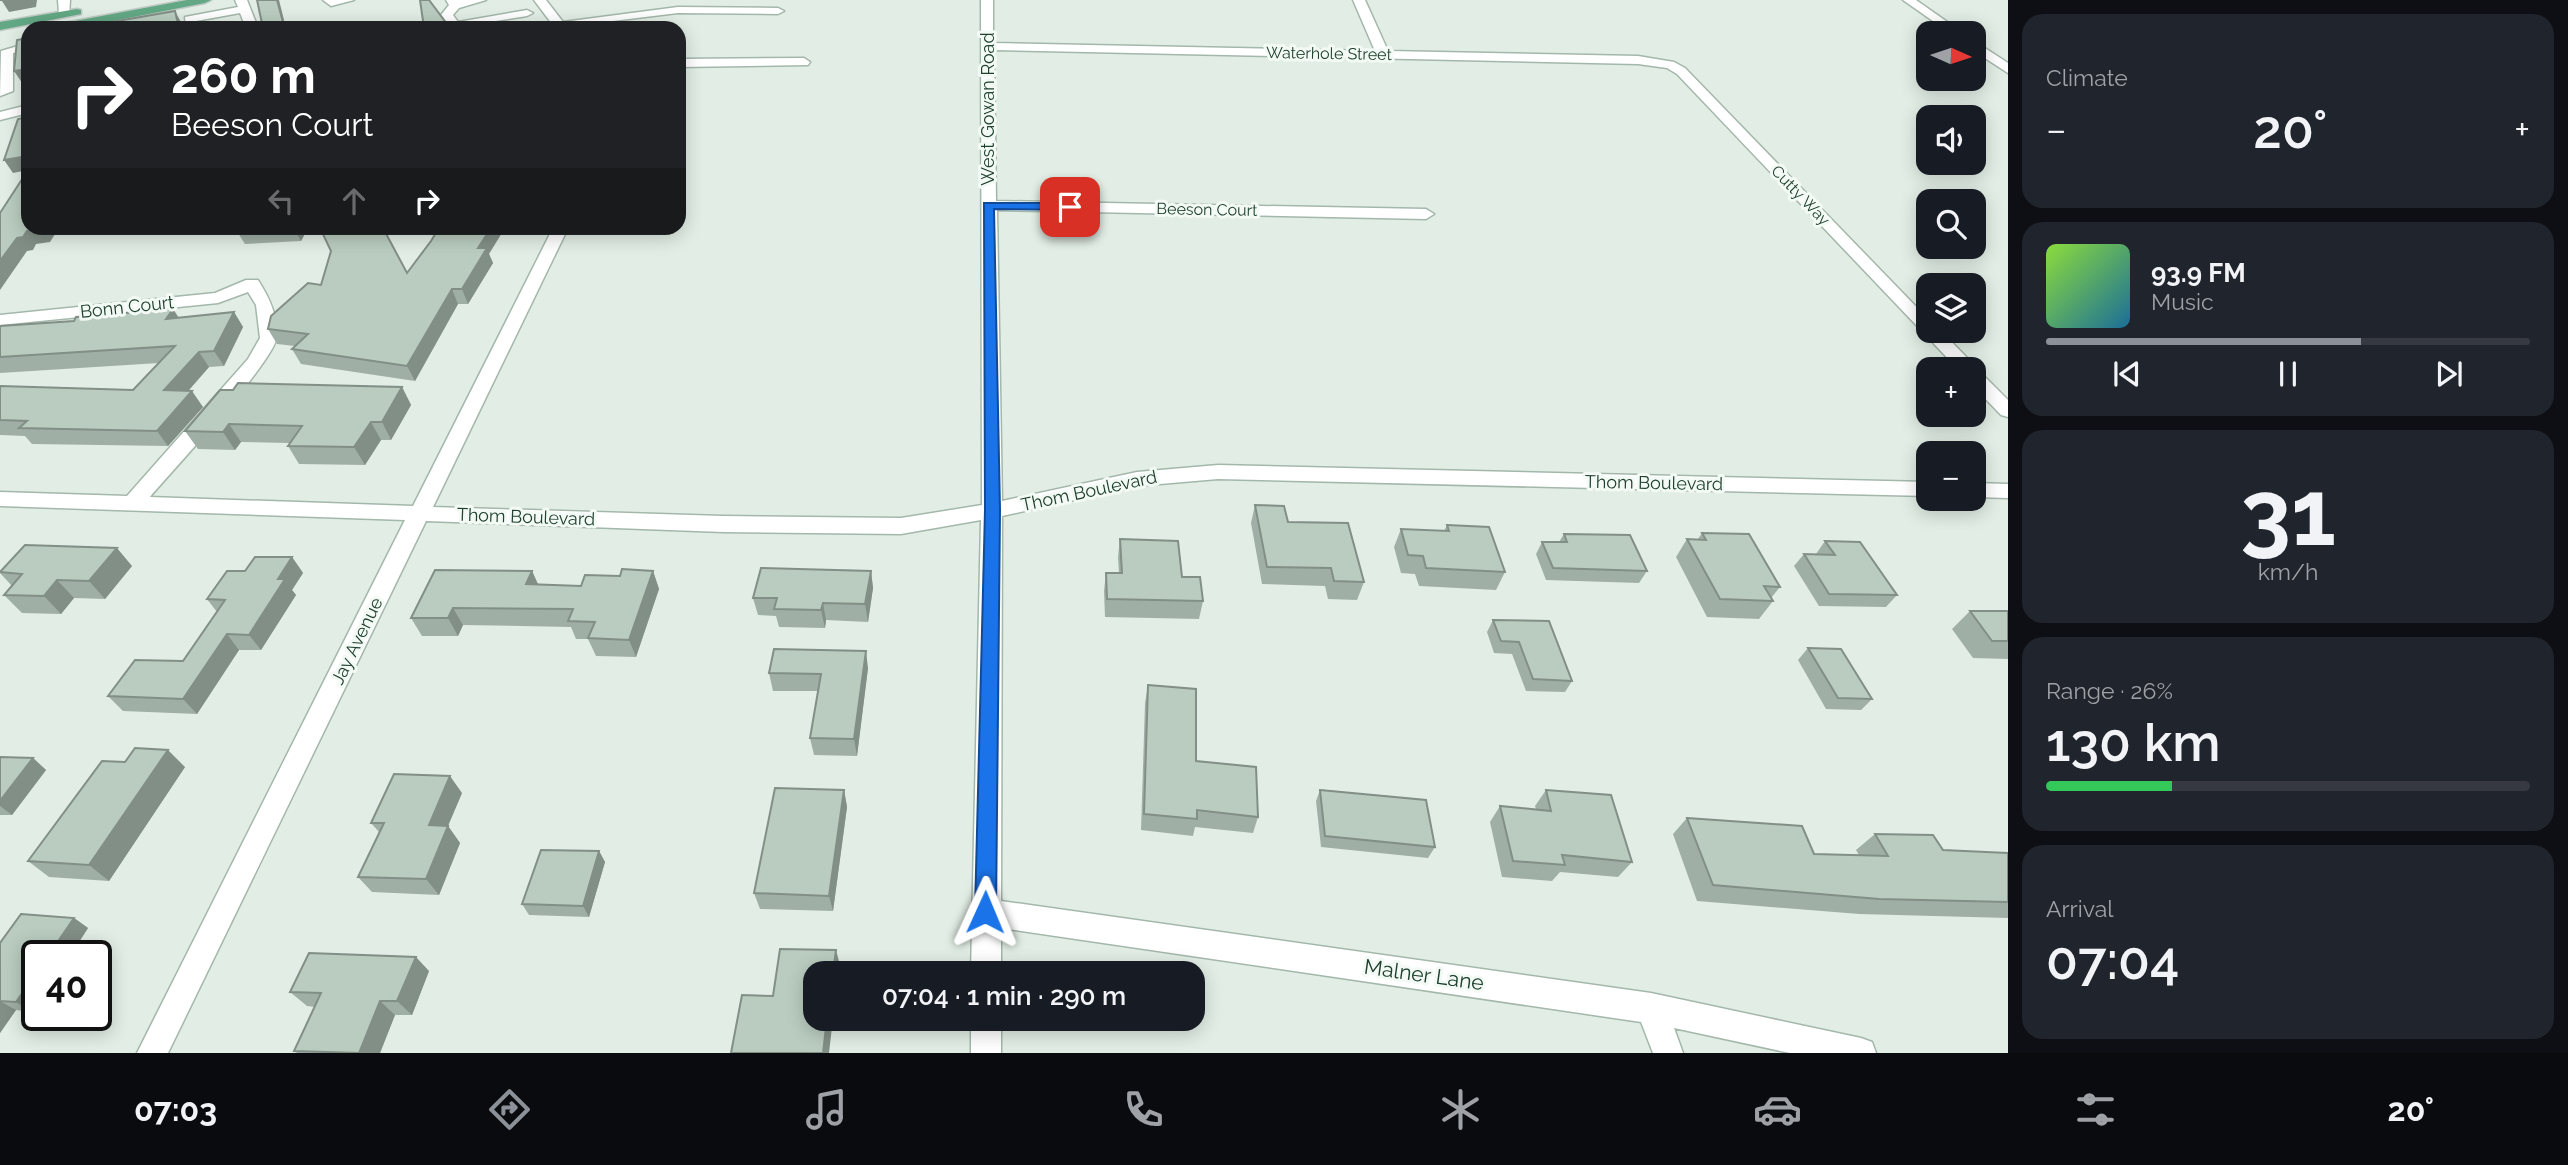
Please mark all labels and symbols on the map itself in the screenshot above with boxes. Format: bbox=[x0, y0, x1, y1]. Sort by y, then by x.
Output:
north arrow bbox=[1916, 21, 1986, 91]
street label: West Gowan Road bbox=[977, 32, 998, 186]
street label: Waterhole Street bbox=[1266, 43, 1393, 64]
street label: Cutty Way bbox=[1767, 161, 1834, 230]
pin bbox=[1040, 177, 1100, 237]
street label: Beeson Court bbox=[1156, 199, 1258, 220]
street label: Bonn Court bbox=[79, 291, 175, 322]
street label: Thom Boulevard bbox=[1019, 466, 1159, 515]
street label: Thom Boulevard bbox=[1585, 471, 1723, 494]
street label: Thom Boulevard bbox=[457, 504, 596, 529]
street label: Jay Avenue bbox=[326, 593, 387, 688]
position arrow bbox=[948, 875, 1022, 949]
speed limit sign: 40 bbox=[21, 940, 112, 1031]
street label: Malner Lane bbox=[1363, 954, 1485, 995]

